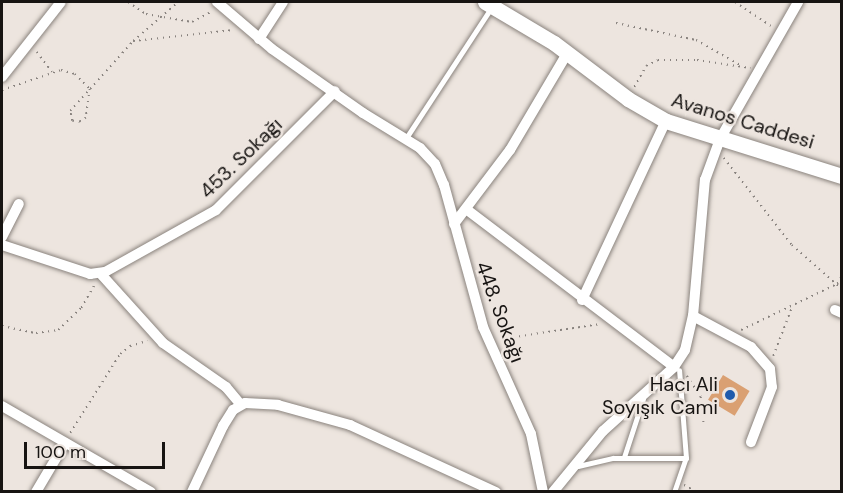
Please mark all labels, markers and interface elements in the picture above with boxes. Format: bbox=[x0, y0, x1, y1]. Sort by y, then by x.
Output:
street label: Avanos Caddesi bbox=[669, 88, 817, 154]
street label: 453. Sokağı bbox=[195, 113, 287, 203]
street label: 448. Sokağı bbox=[471, 258, 529, 366]
place label: Hacı Ali Soyışık Cami bbox=[602, 372, 718, 419]
marker: Hacı Ali Soyışık Cami bbox=[723, 388, 737, 402]
scale bar bbox=[27, 430, 168, 468]
text: 100 m bbox=[35, 440, 86, 464]

